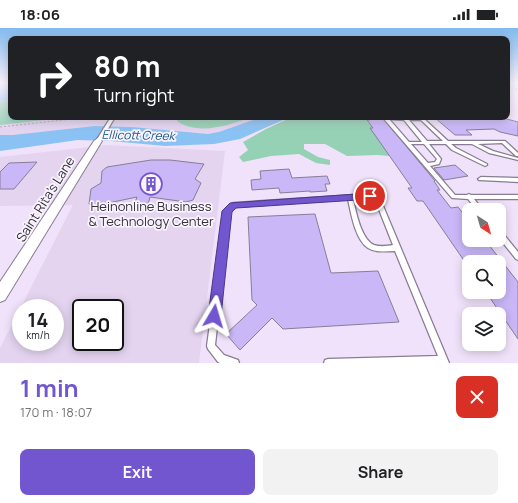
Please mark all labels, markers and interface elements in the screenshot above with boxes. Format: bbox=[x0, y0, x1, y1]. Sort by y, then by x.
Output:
text: 18:06 bbox=[20, 4, 60, 25]
text: 80 m bbox=[94, 47, 160, 85]
icon: right bbox=[28, 52, 80, 104]
text: Turn right bbox=[94, 83, 175, 107]
water label: Ellicott Creek bbox=[101, 126, 177, 144]
street label: Saint Rita's Lane bbox=[12, 153, 79, 245]
building icon: Heinonline Business & Technology Center bbox=[138, 171, 164, 197]
pin bbox=[353, 179, 387, 213]
icon: arrive bbox=[359, 185, 381, 207]
place label: Heinonline Business & Technology Center bbox=[88, 197, 214, 230]
north arrow bbox=[462, 203, 506, 247]
map controls bbox=[462, 203, 506, 351]
button: search bbox=[462, 255, 506, 299]
position arrow bbox=[193, 295, 235, 337]
speed limit sign: 20 bbox=[72, 299, 124, 351]
text: 14 bbox=[28, 306, 48, 333]
button: layers bbox=[462, 307, 506, 351]
text: km/h bbox=[26, 328, 50, 342]
text: 1 min bbox=[20, 371, 79, 404]
button: close bbox=[456, 376, 498, 418]
text: 170 m · 18:07 bbox=[20, 403, 92, 421]
button: Exit bbox=[20, 449, 255, 495]
button: Share bbox=[263, 449, 498, 495]

